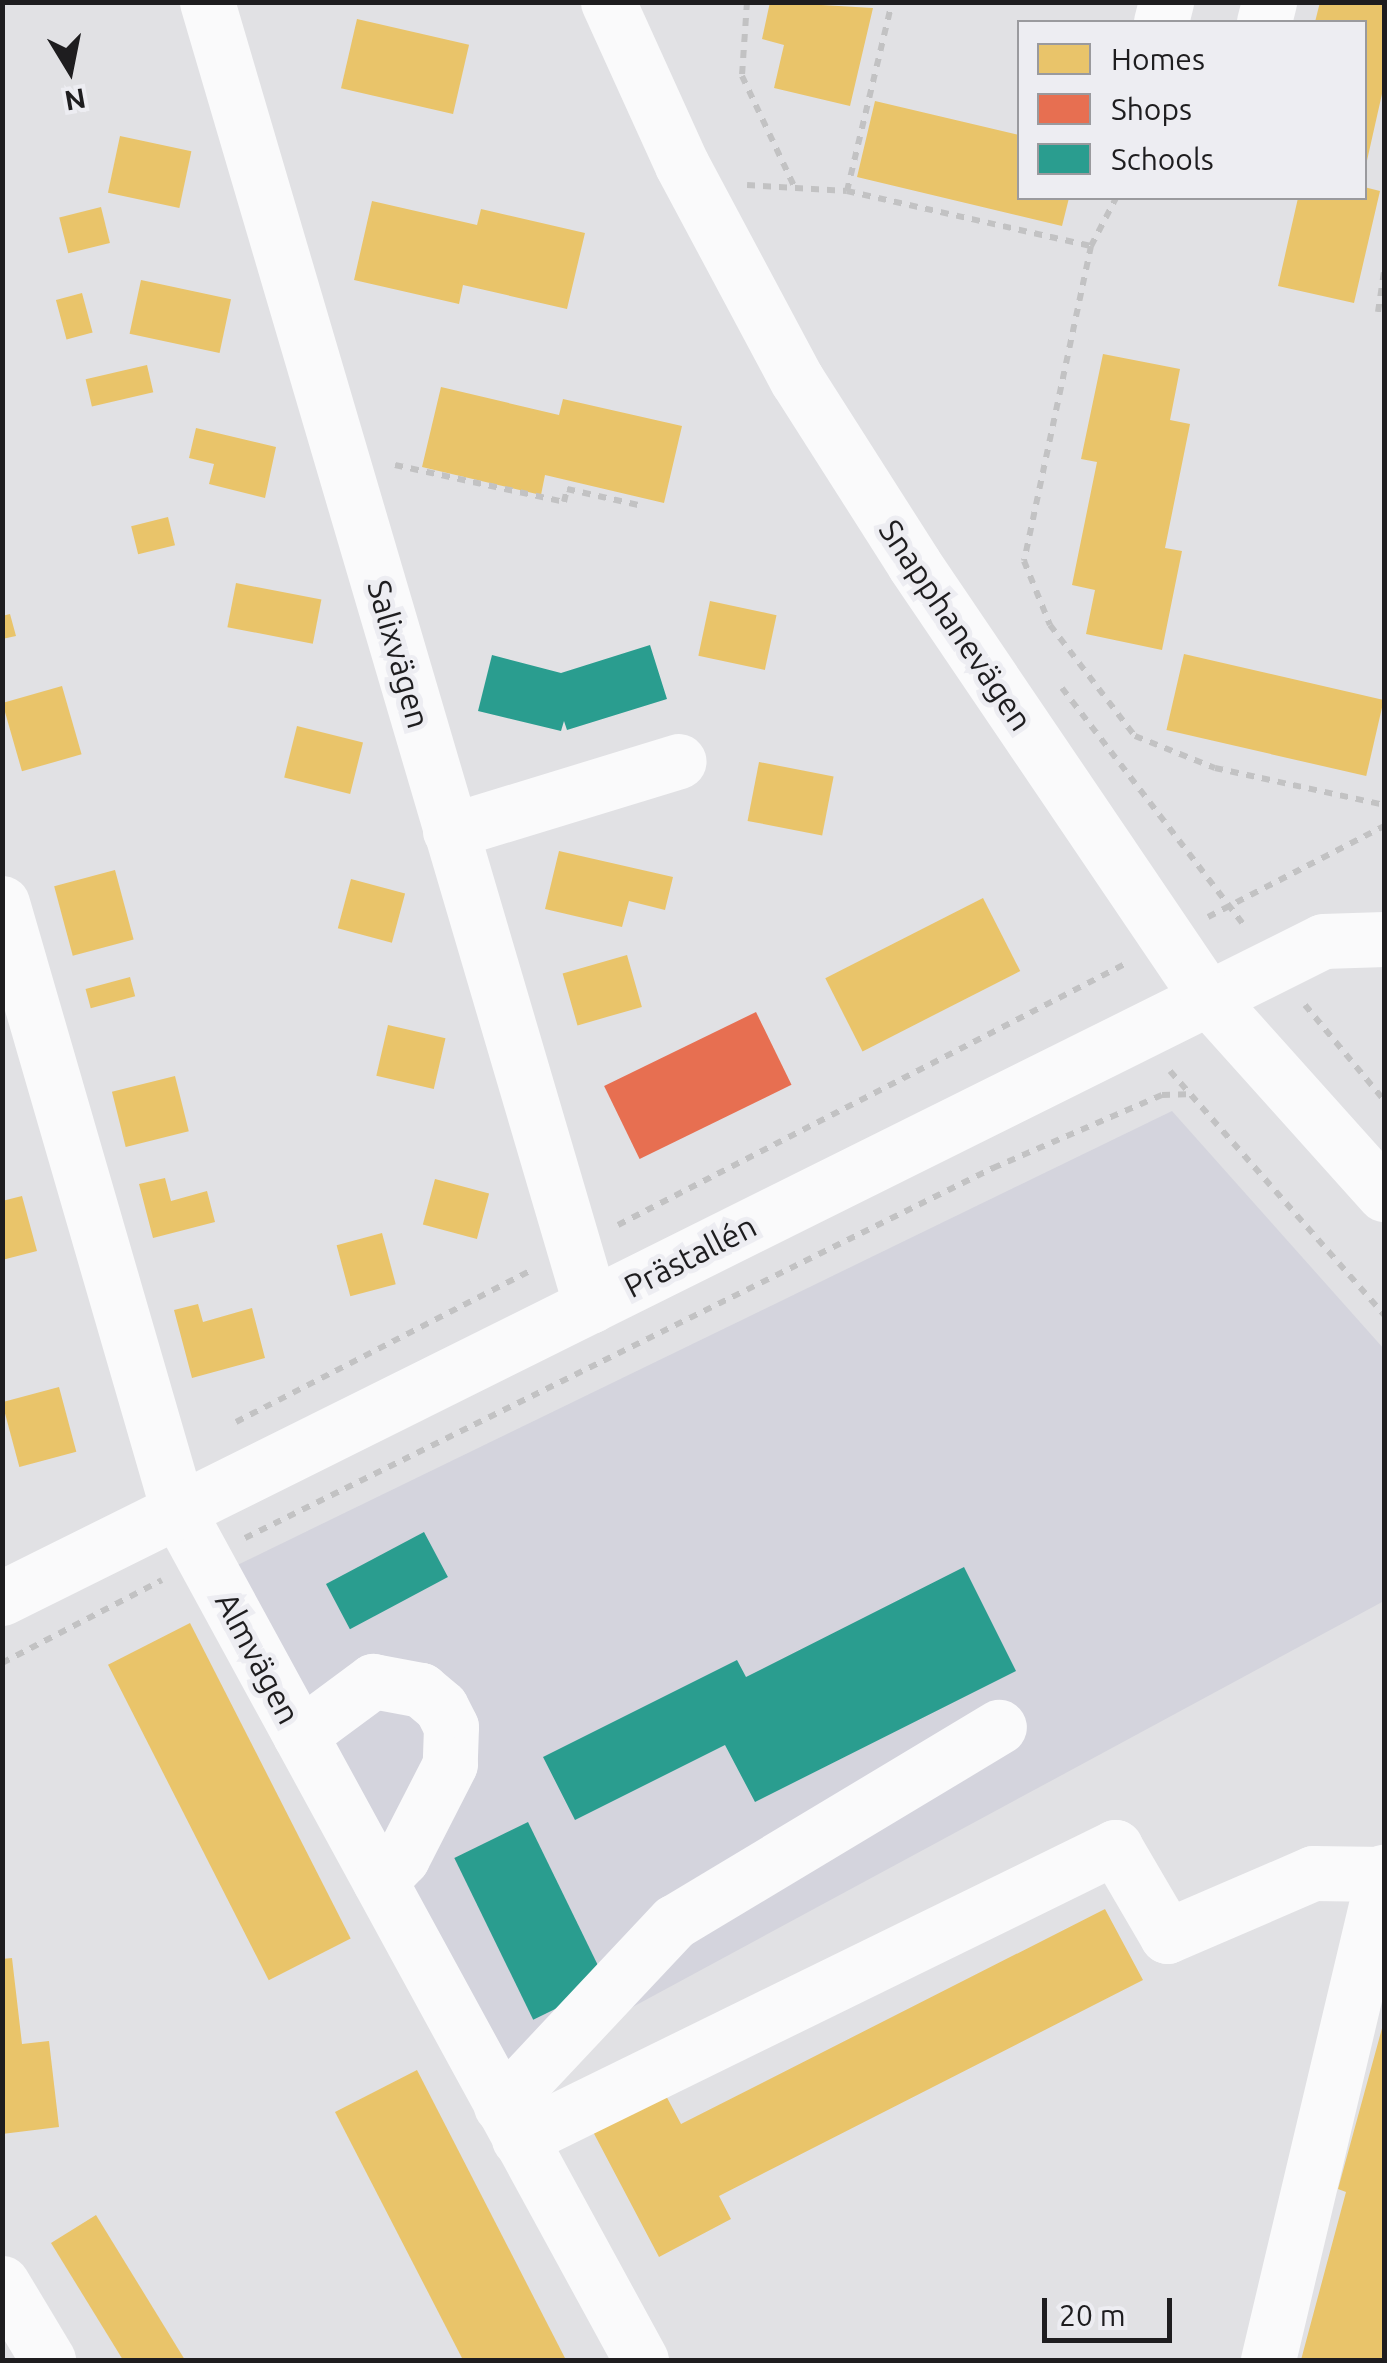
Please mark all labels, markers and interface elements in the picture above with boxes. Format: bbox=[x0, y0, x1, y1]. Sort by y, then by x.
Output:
north arrow bbox=[20, 20, 120, 120]
legend bbox=[1017, 20, 1367, 200]
text: Homes bbox=[1111, 42, 1205, 76]
text: N bbox=[62, 83, 88, 117]
text: Shops bbox=[1111, 92, 1192, 126]
text: Schools bbox=[1111, 142, 1214, 176]
street label: Snapphanevägen bbox=[871, 512, 1041, 738]
street label: Salixvägen bbox=[360, 576, 438, 732]
street label: Prästallén bbox=[617, 1206, 763, 1306]
street label: Almvägen bbox=[207, 1586, 309, 1730]
scale bar bbox=[1047, 2278, 1177, 2340]
text: 20 m bbox=[1059, 2298, 1126, 2332]

